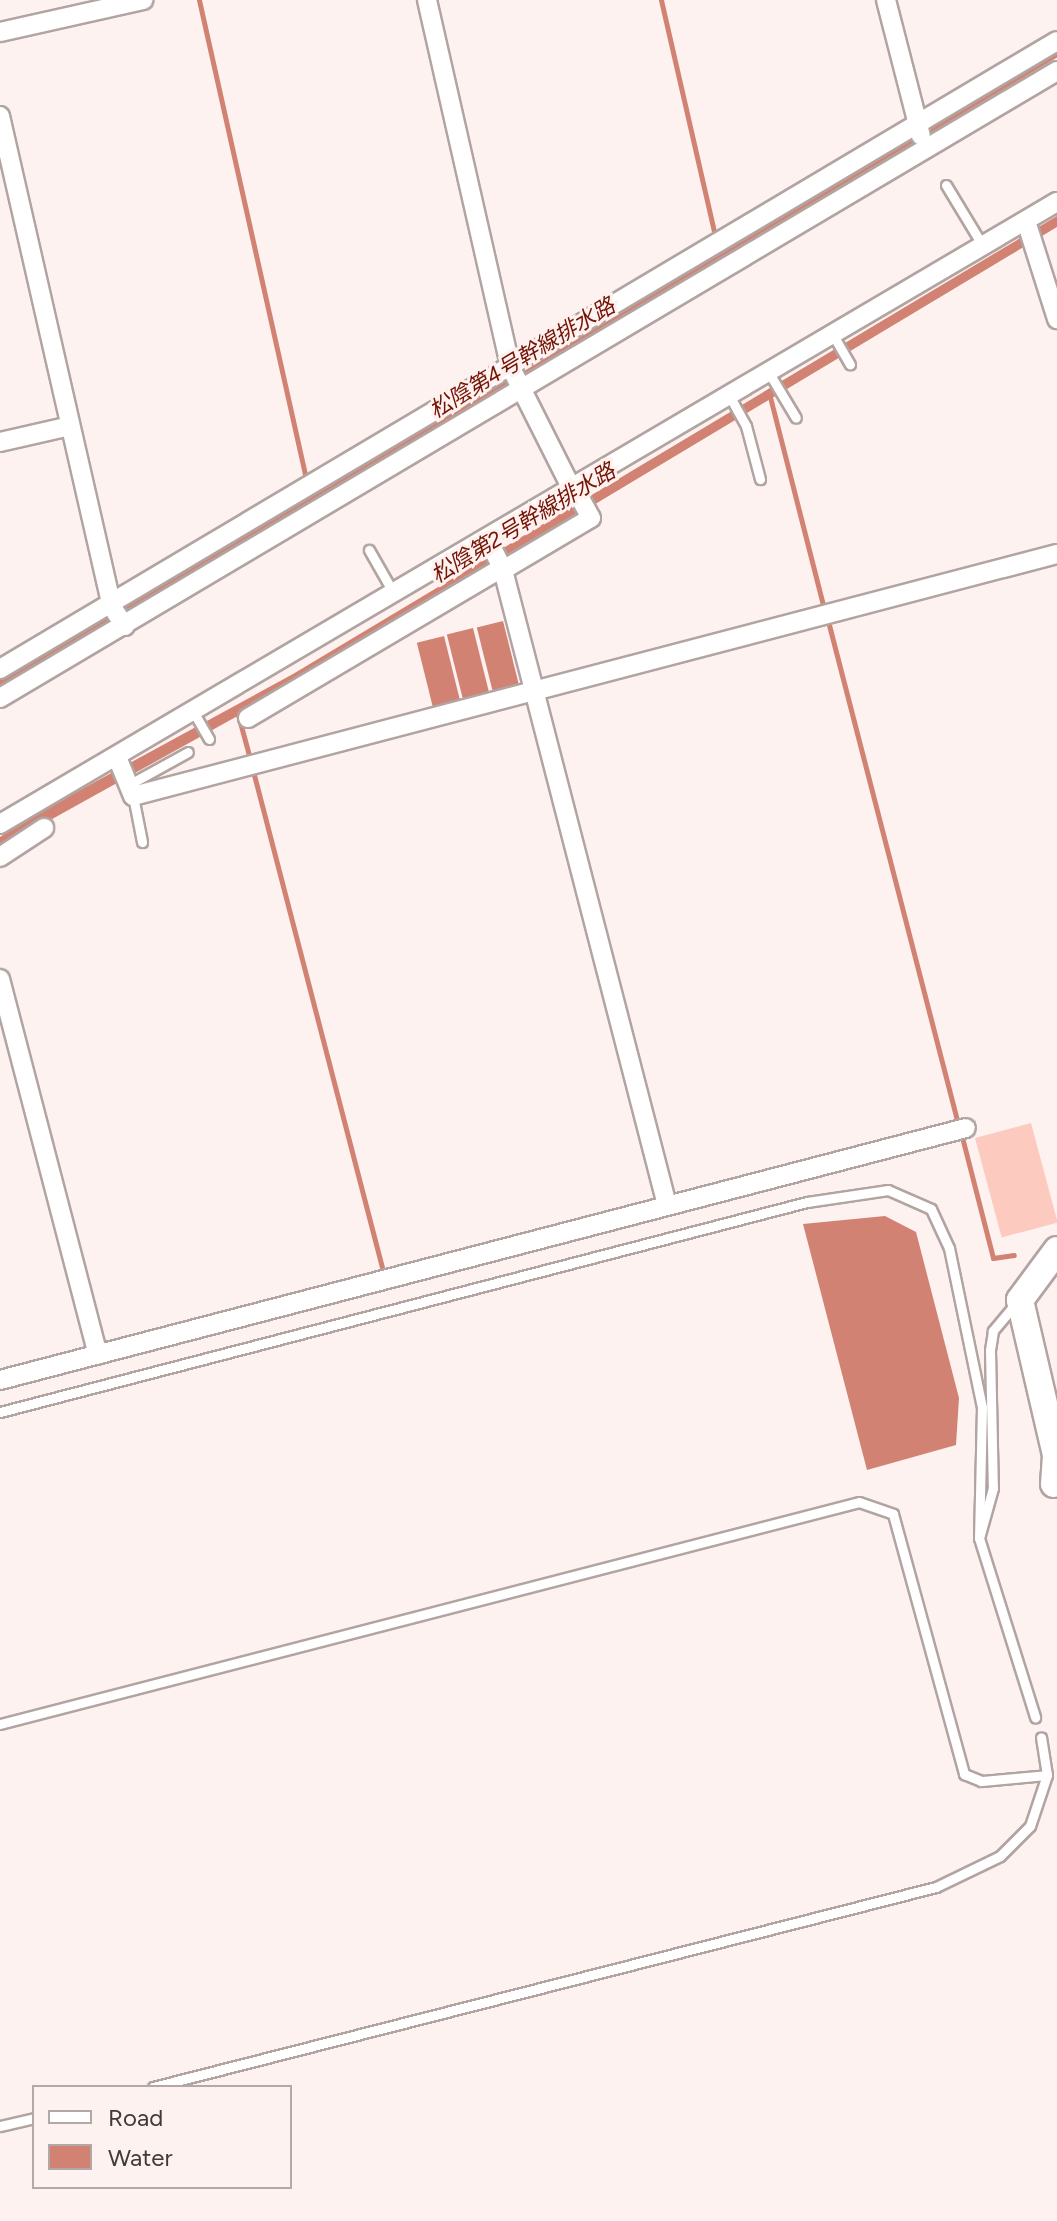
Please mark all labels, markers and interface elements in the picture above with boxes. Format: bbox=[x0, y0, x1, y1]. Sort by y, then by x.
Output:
water label: 松陰第4号幹線排水路 bbox=[424, 292, 620, 424]
water label: 松陰第2号幹線排水路 bbox=[426, 458, 620, 588]
legend bbox=[32, 2085, 292, 2189]
text: Road bbox=[108, 2103, 163, 2132]
text: Water bbox=[108, 2143, 173, 2172]

